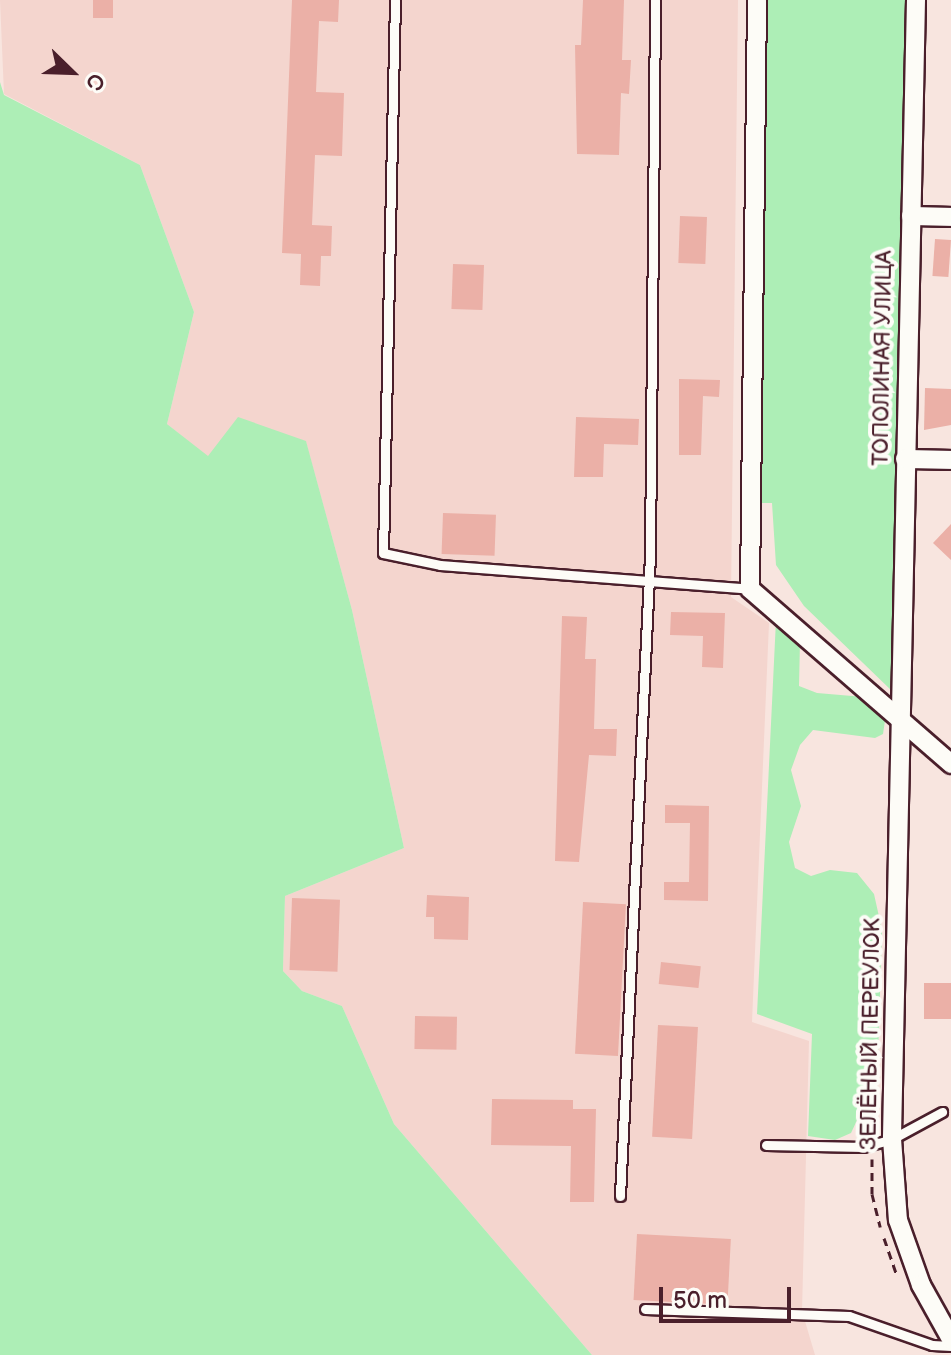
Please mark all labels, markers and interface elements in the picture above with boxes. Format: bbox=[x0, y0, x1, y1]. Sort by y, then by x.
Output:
north arrow bbox=[32, 32, 112, 112]
text: С bbox=[79, 69, 110, 94]
street label: ТОПОЛИНАЯ УЛИЦА bbox=[868, 250, 898, 466]
street label: ЗЕЛЁНЫЙ ПЕРЕУЛОК bbox=[856, 918, 886, 1150]
scale bar bbox=[663, 1271, 795, 1321]
text: 50 m bbox=[673, 1286, 727, 1315]

